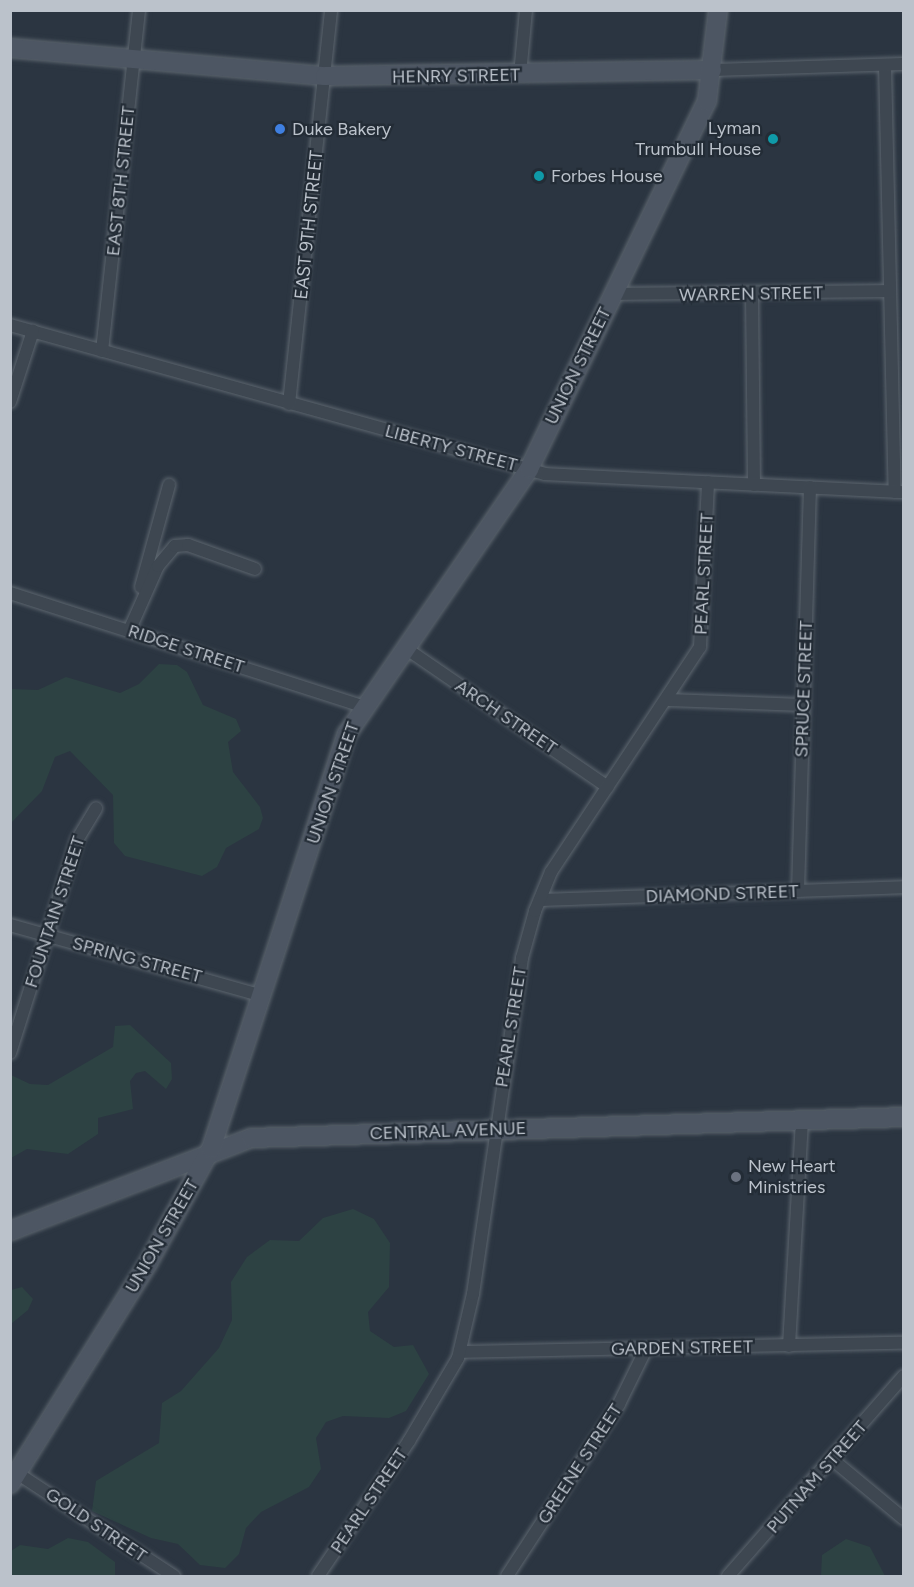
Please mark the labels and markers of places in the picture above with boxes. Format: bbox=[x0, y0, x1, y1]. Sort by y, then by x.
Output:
place label: Duke Bakery bbox=[292, 118, 391, 140]
place label: Lyman Trumbull House bbox=[635, 118, 761, 160]
marker: Duke Bakery bbox=[273, 122, 287, 136]
marker: Lyman Trumbull House bbox=[766, 132, 780, 146]
place label: Forbes House bbox=[551, 165, 663, 187]
marker: Forbes House bbox=[532, 169, 546, 183]
place label: New Heart Ministries bbox=[748, 1156, 835, 1198]
marker: New Heart Ministries bbox=[729, 1170, 743, 1184]

